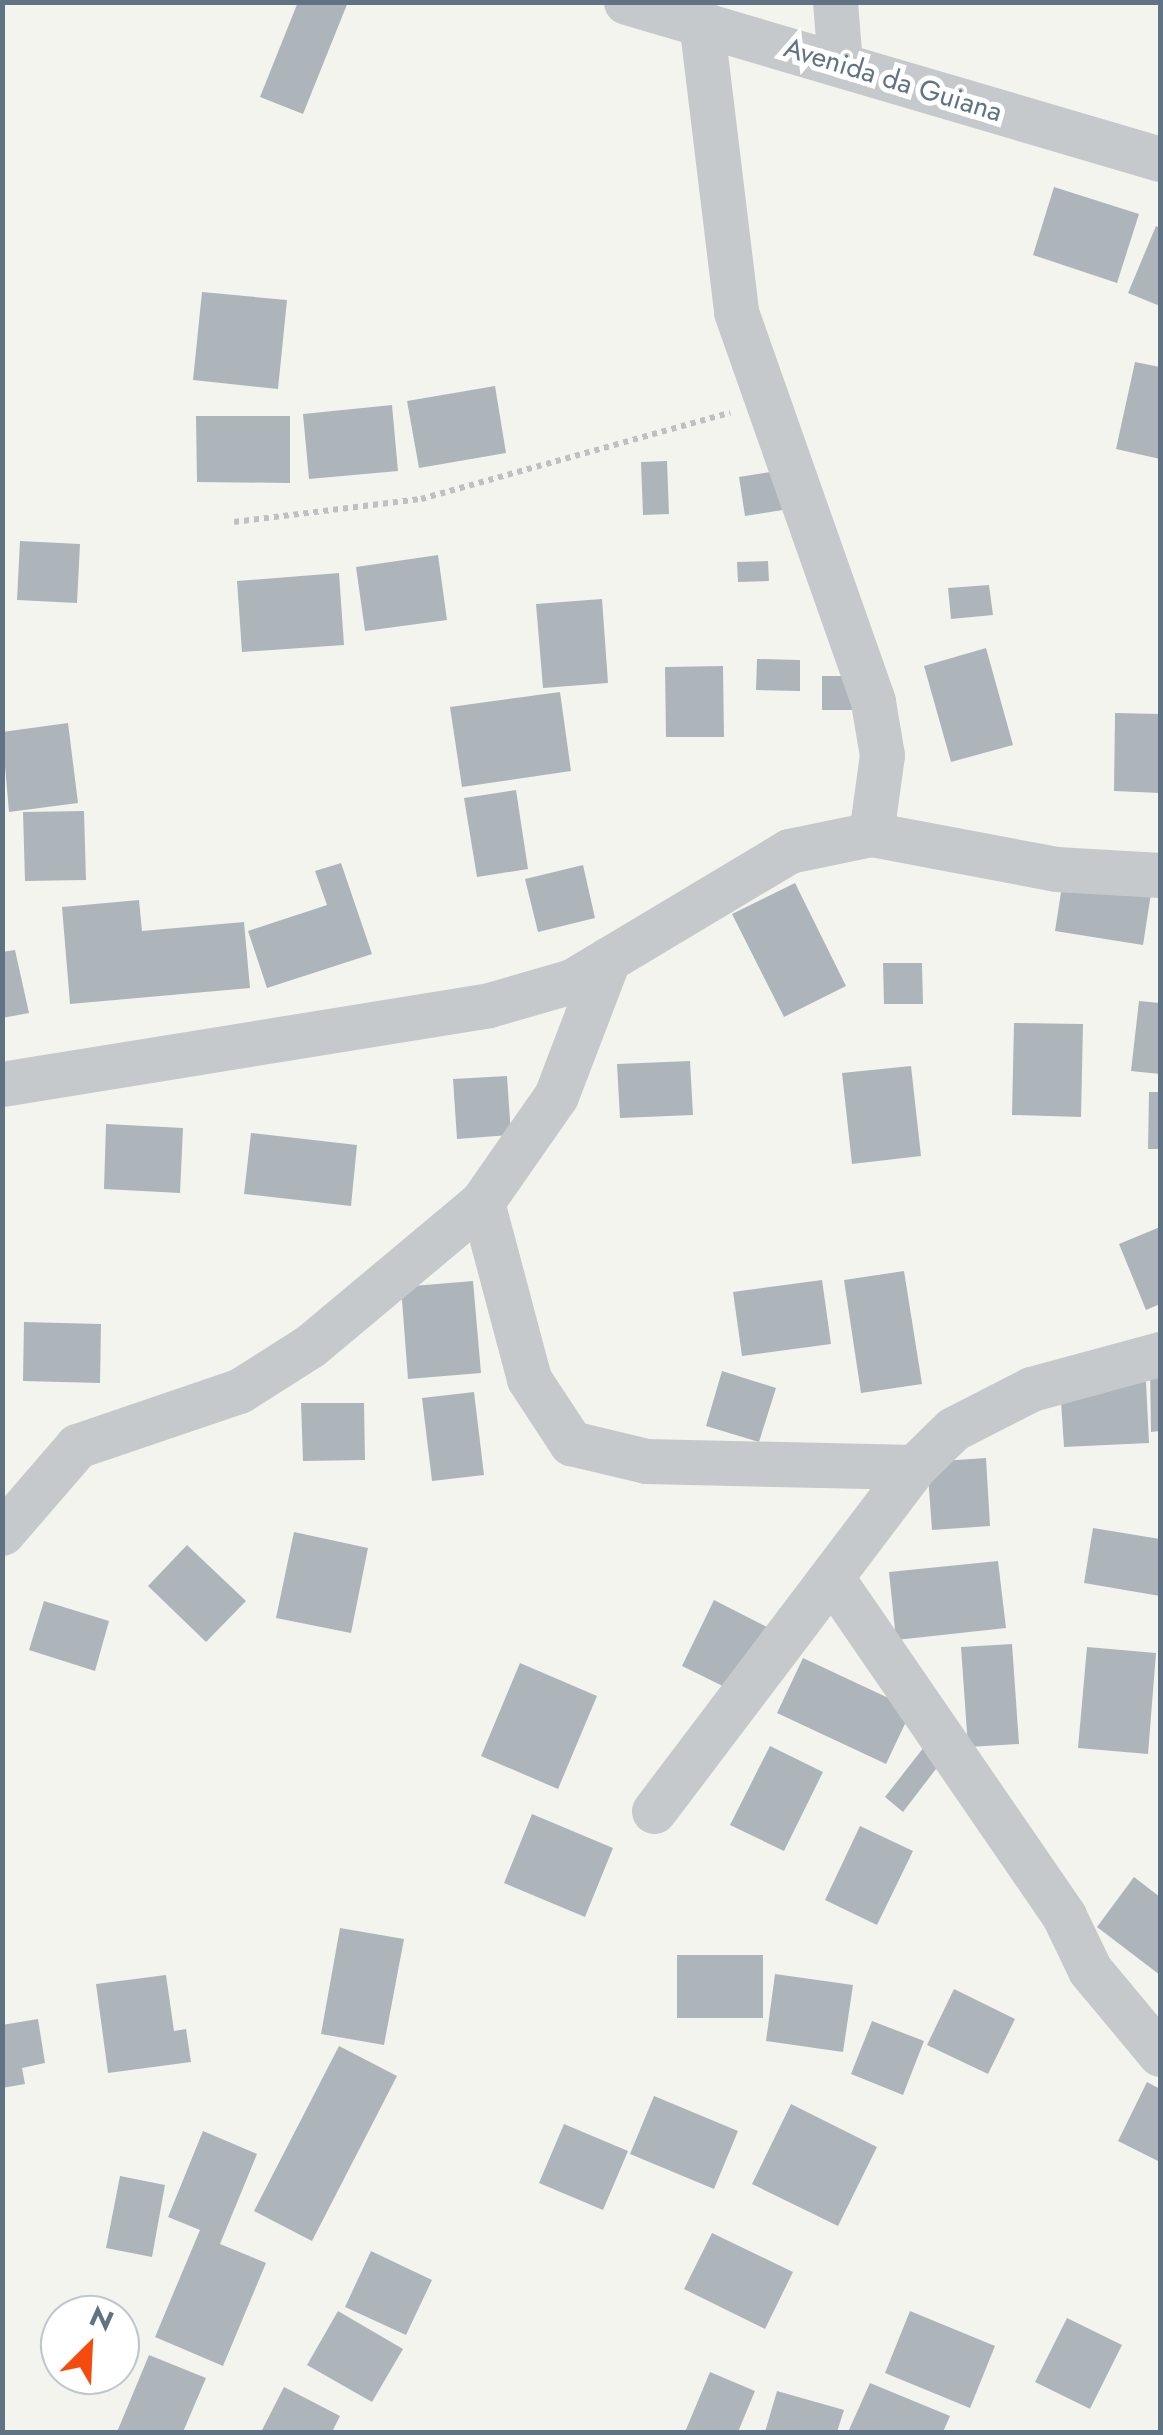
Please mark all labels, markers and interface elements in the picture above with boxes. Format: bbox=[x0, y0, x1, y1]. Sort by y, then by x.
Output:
street label: Avenida da Guiana bbox=[780, 31, 1006, 129]
north arrow bbox=[40, 2295, 140, 2395]
text: N bbox=[83, 2296, 120, 2342]

